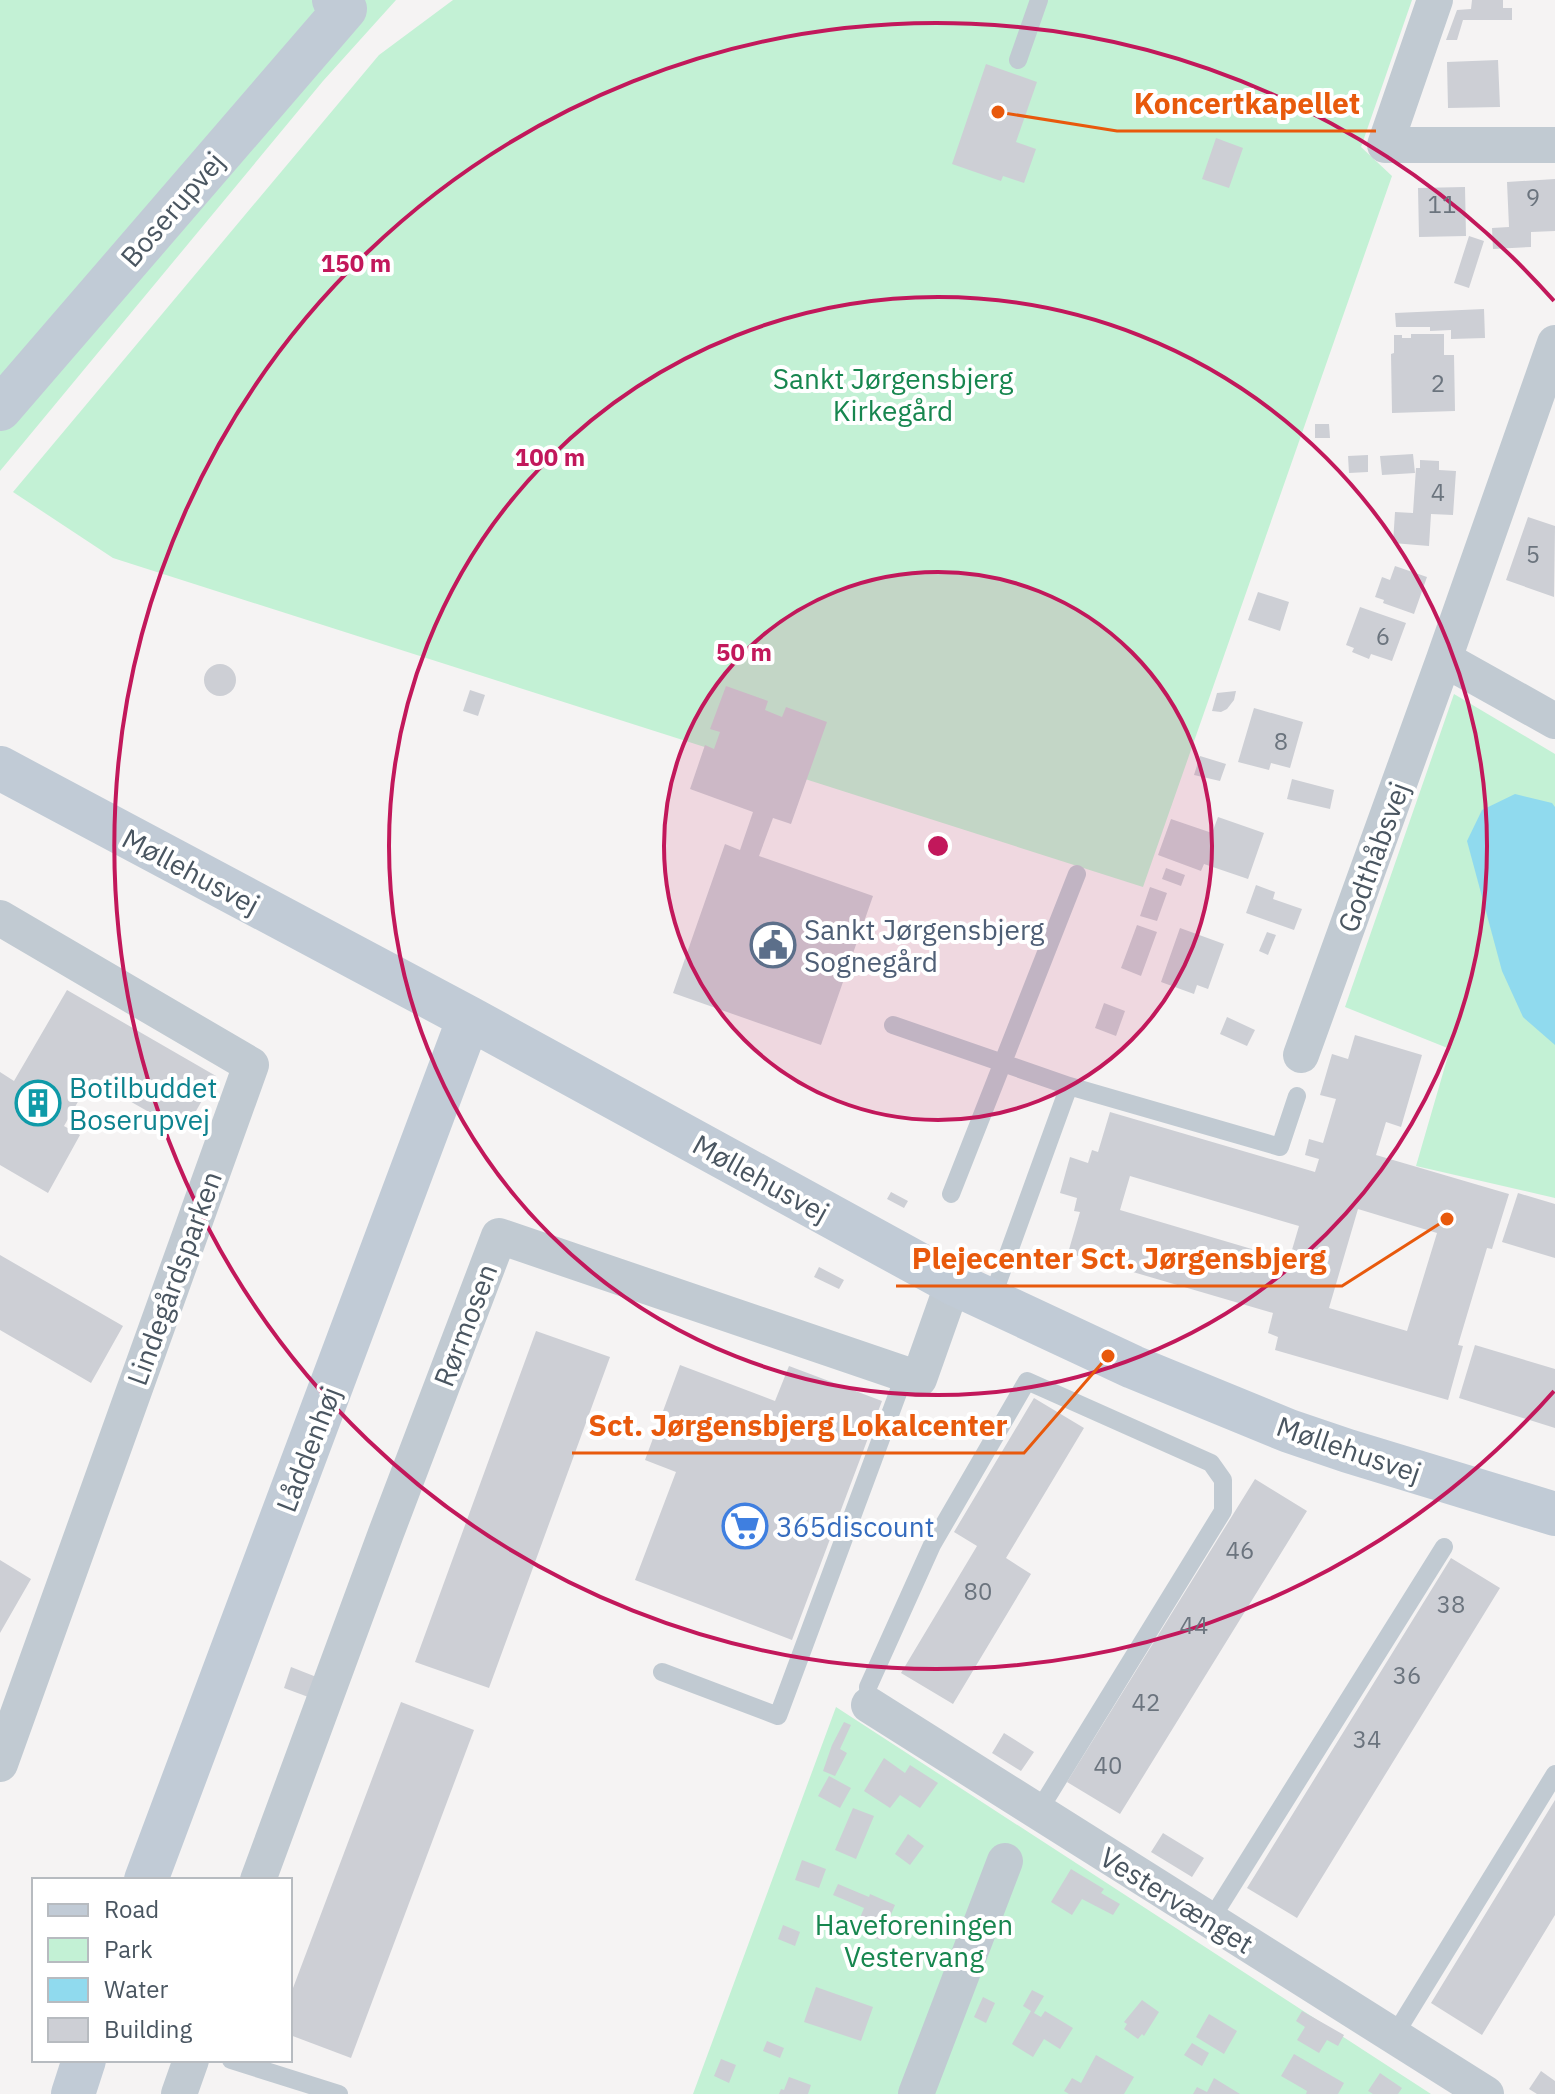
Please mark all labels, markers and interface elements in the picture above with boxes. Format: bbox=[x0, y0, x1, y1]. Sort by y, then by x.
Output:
callout: Koncertkapellet bbox=[1117, 77, 1376, 131]
text: Koncertkapellet bbox=[1134, 83, 1360, 122]
street label: Boserupvej bbox=[112, 144, 232, 274]
house number: 9 bbox=[1526, 181, 1540, 213]
house number: 11 bbox=[1428, 188, 1456, 220]
text: 150 m bbox=[321, 247, 391, 279]
park label: Sankt Jørgensbjerg Kirkegård bbox=[773, 360, 1013, 429]
house number: 2 bbox=[1431, 367, 1445, 399]
text: 100 m bbox=[515, 441, 585, 473]
house number: 4 bbox=[1431, 476, 1445, 508]
house number: 5 bbox=[1526, 538, 1540, 570]
house number: 6 bbox=[1376, 620, 1390, 652]
text: 50 m bbox=[716, 636, 772, 668]
house number: 8 bbox=[1274, 725, 1288, 757]
street label: Godthåbsvej bbox=[1329, 777, 1417, 937]
street label: Møllehusvej bbox=[116, 819, 266, 923]
centre of rings bbox=[924, 832, 952, 860]
place label: Sankt Jørgensbjerg Sognegård bbox=[804, 911, 1045, 980]
public building icon: Sankt Jørgensbjerg Sognegård bbox=[749, 921, 797, 969]
place label: Botilbuddet Boserupvej bbox=[69, 1069, 217, 1138]
building icon: Botilbuddet Boserupvej bbox=[14, 1079, 62, 1127]
street label: Møllehusvej bbox=[686, 1125, 836, 1231]
street label: Lindegårdsparken bbox=[118, 1166, 230, 1390]
callout: Plejecenter Sct. Jørgensbjerg bbox=[896, 1232, 1342, 1286]
text: Plejecenter Sct. Jørgensbjerg bbox=[912, 1238, 1327, 1277]
street label: Rørmosen bbox=[425, 1258, 505, 1392]
street label: Låddenhøj bbox=[267, 1381, 349, 1517]
callout: Sct. Jørgensbjerg Lokalcenter bbox=[572, 1399, 1024, 1453]
text: Sct. Jørgensbjerg Lokalcenter bbox=[588, 1405, 1008, 1444]
street label: Møllehusvej bbox=[1272, 1407, 1426, 1491]
supermarket icon: 365discount bbox=[721, 1502, 769, 1550]
place label: 365discount bbox=[776, 1508, 935, 1545]
house number: 46 bbox=[1226, 1534, 1254, 1566]
house number: 80 bbox=[964, 1575, 992, 1607]
house number: 38 bbox=[1437, 1588, 1465, 1620]
house number: 44 bbox=[1180, 1609, 1208, 1641]
house number: 36 bbox=[1393, 1659, 1421, 1691]
house number: 42 bbox=[1132, 1686, 1160, 1718]
house number: 34 bbox=[1353, 1723, 1381, 1755]
house number: 40 bbox=[1094, 1749, 1122, 1781]
street label: Vestervænget bbox=[1093, 1838, 1261, 1962]
legend bbox=[32, 1878, 292, 2062]
text: Road bbox=[104, 1893, 159, 1925]
park label: Haveforeningen Vestervang bbox=[815, 1906, 1013, 1975]
text: Park bbox=[104, 1933, 153, 1965]
text: Water bbox=[104, 1973, 168, 2005]
text: Building bbox=[104, 2013, 192, 2045]

